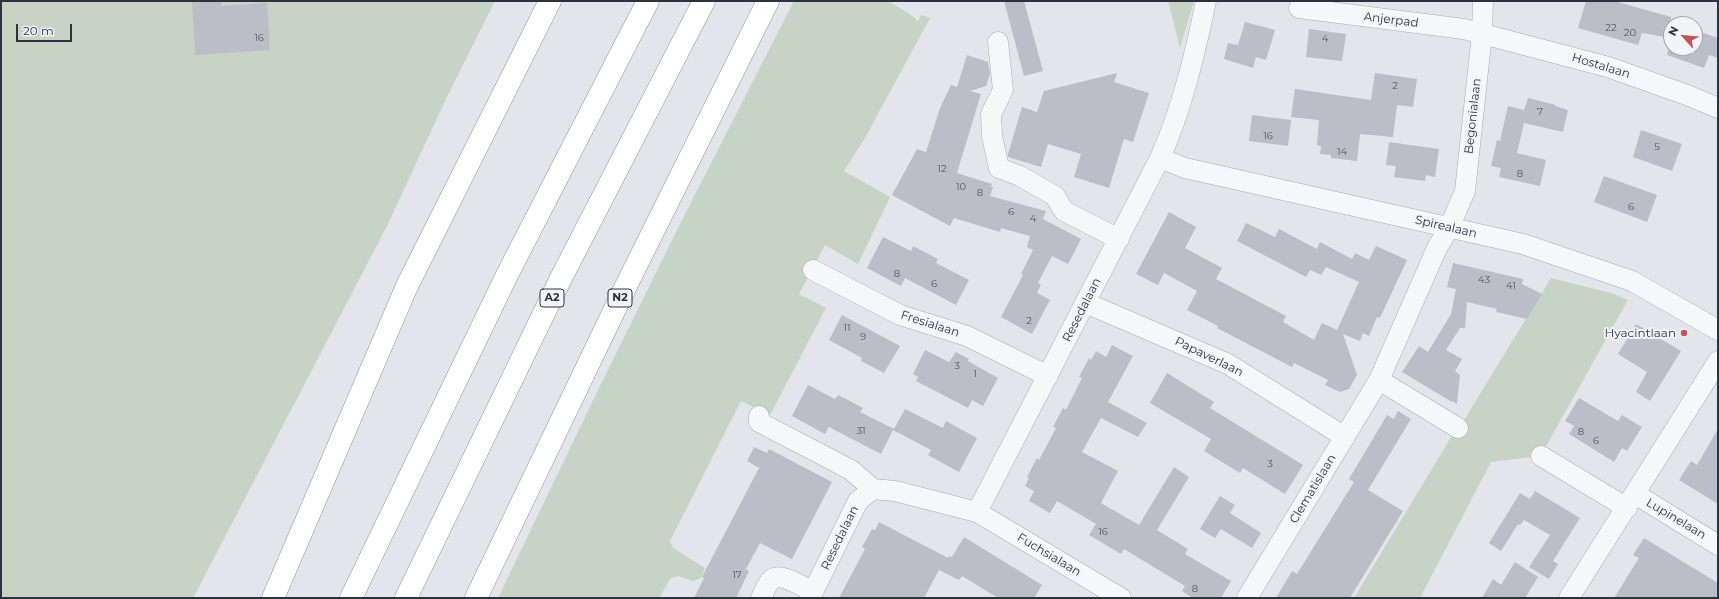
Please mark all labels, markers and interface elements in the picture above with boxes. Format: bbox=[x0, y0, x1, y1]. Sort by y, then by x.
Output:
street label: Anjerpad bbox=[1363, 9, 1419, 31]
scale bar bbox=[18, 16, 74, 42]
north arrow bbox=[1663, 16, 1703, 56]
house number: 22 bbox=[1605, 22, 1617, 34]
text: 20 m bbox=[23, 23, 54, 38]
text: N bbox=[1665, 24, 1681, 38]
house number: 20 bbox=[1624, 27, 1636, 39]
house number: 16 bbox=[254, 32, 264, 44]
house number: 4 bbox=[1322, 33, 1328, 45]
street label: Hostalaan bbox=[1570, 50, 1632, 82]
street label: Begonialaan bbox=[1462, 77, 1484, 155]
house number: 2 bbox=[1392, 80, 1398, 92]
house number: 7 bbox=[1537, 106, 1543, 118]
house number: 16 bbox=[1263, 130, 1273, 142]
house number: 5 bbox=[1654, 141, 1660, 153]
house number: 14 bbox=[1337, 146, 1347, 158]
house number: 12 bbox=[937, 163, 947, 175]
house number: 8 bbox=[1517, 168, 1523, 180]
house number: 10 bbox=[956, 181, 966, 193]
house number: 8 bbox=[977, 187, 983, 199]
house number: 6 bbox=[1628, 201, 1634, 213]
house number: 6 bbox=[1008, 206, 1014, 218]
house number: 4 bbox=[1030, 213, 1036, 225]
street label: Spirealaan bbox=[1414, 213, 1478, 241]
house number: 8 bbox=[894, 268, 900, 280]
house number: 43 bbox=[1478, 274, 1490, 286]
street label: Resedalaan bbox=[1060, 276, 1104, 344]
house number: 6 bbox=[931, 278, 937, 290]
house number: 41 bbox=[1506, 280, 1516, 292]
road number: A2 bbox=[540, 289, 564, 307]
road number: N2 bbox=[608, 289, 632, 307]
street label: Fresialaan bbox=[899, 308, 961, 340]
house number: 2 bbox=[1026, 315, 1032, 327]
house number: 11 bbox=[843, 322, 851, 334]
place label: Hyacintlaan bbox=[1605, 326, 1676, 340]
marker: Hyacintlaan bbox=[1679, 328, 1689, 338]
house number: 9 bbox=[860, 331, 866, 343]
street label: Papaverlaan bbox=[1172, 334, 1246, 380]
house number: 3 bbox=[954, 360, 960, 372]
house number: 1 bbox=[973, 368, 977, 380]
house number: 31 bbox=[856, 425, 866, 437]
house number: 8 bbox=[1578, 426, 1584, 438]
house number: 6 bbox=[1593, 435, 1599, 447]
street label: Clematislaan bbox=[1287, 452, 1339, 526]
house number: 3 bbox=[1267, 458, 1273, 470]
street label: Lupinelaan bbox=[1643, 496, 1709, 542]
street label: Resedalaan bbox=[818, 504, 862, 572]
house number: 16 bbox=[1098, 526, 1108, 538]
street label: Fuchsialaan bbox=[1014, 530, 1084, 580]
house number: 17 bbox=[732, 569, 742, 581]
house number: 8 bbox=[1192, 583, 1198, 595]

